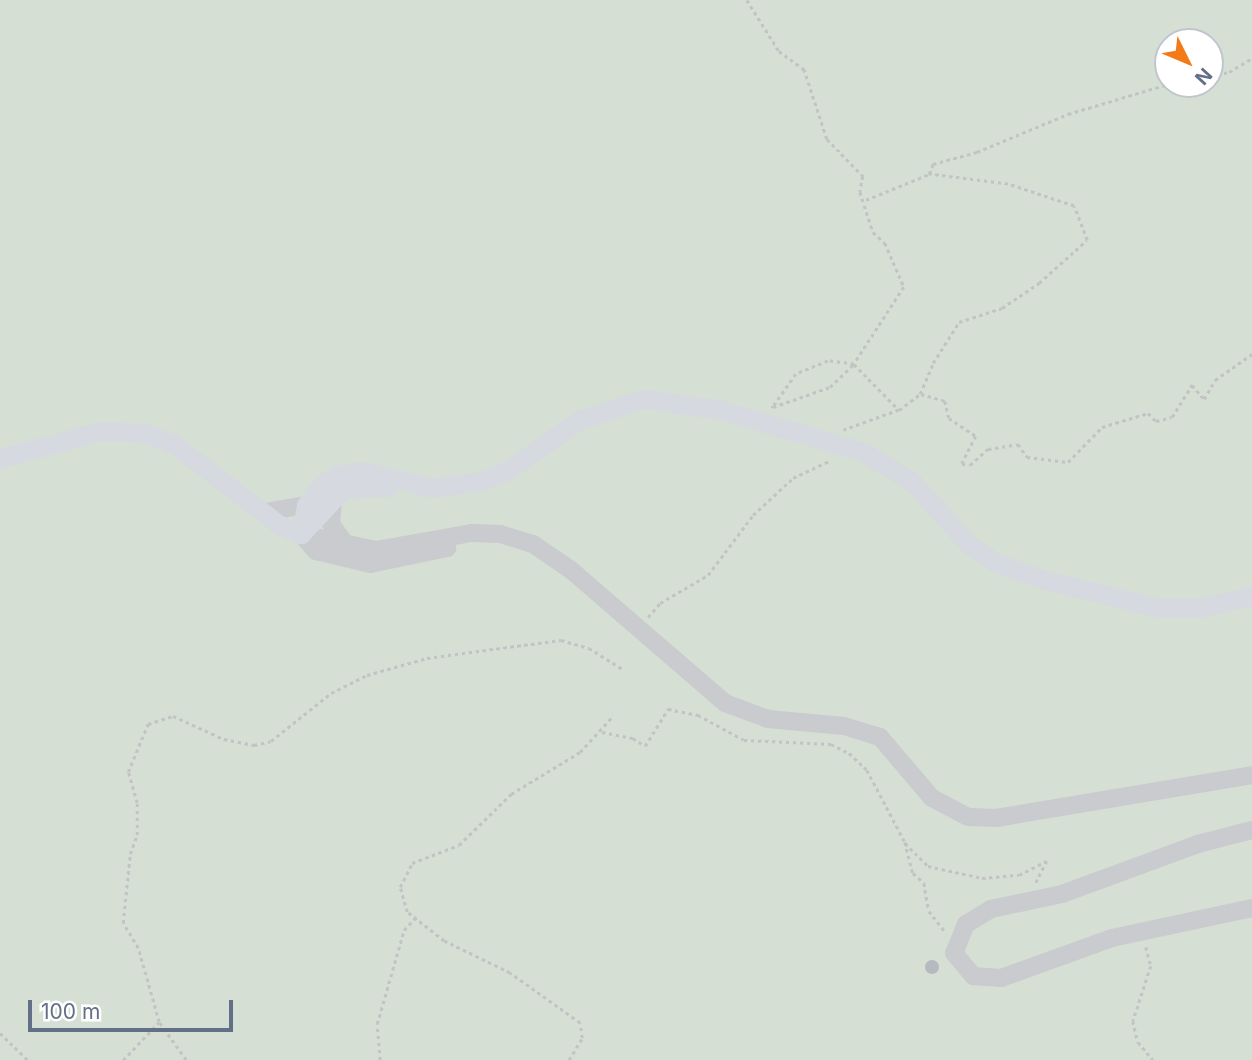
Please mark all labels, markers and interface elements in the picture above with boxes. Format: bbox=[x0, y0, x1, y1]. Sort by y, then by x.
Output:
north arrow bbox=[1154, 28, 1224, 98]
text: N bbox=[1190, 63, 1217, 89]
scale bar bbox=[32, 986, 236, 1030]
text: 100 m bbox=[41, 999, 100, 1024]

